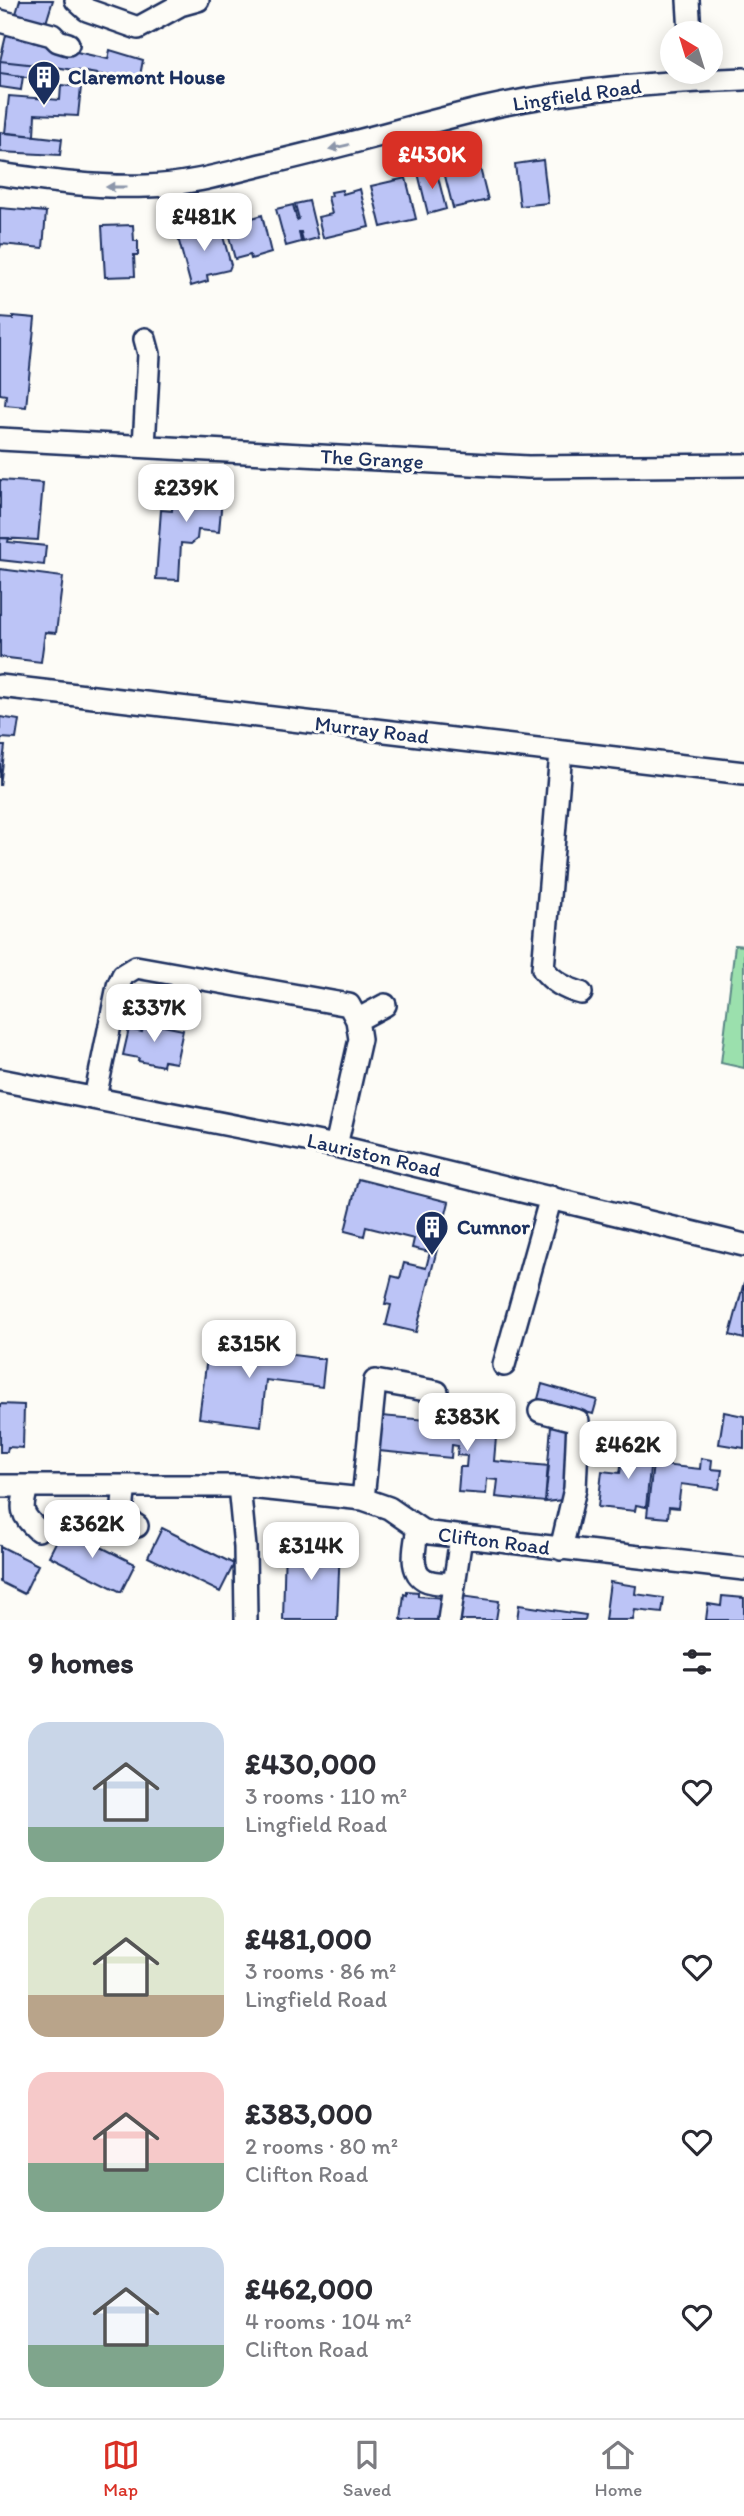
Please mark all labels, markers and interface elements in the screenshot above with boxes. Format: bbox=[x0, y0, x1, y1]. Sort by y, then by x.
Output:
north arrow bbox=[660, 21, 723, 84]
map controls bbox=[660, 21, 723, 84]
building icon: Claremont House bbox=[25, 58, 63, 107]
place label: Claremont House bbox=[68, 64, 225, 89]
street label: Lingfield Road bbox=[511, 73, 643, 116]
pin: £430K bbox=[383, 132, 481, 191]
text: £430K bbox=[398, 140, 466, 168]
one-way arrow bbox=[328, 141, 350, 152]
one-way arrow bbox=[105, 181, 127, 192]
pin: £481K bbox=[155, 194, 253, 253]
text: £481K bbox=[172, 202, 236, 230]
street label: The Grange bbox=[320, 443, 424, 474]
pin: £239K bbox=[137, 464, 235, 524]
text: £239K bbox=[154, 473, 218, 501]
street label: Murray Road bbox=[313, 710, 431, 749]
pin: £337K bbox=[105, 984, 203, 1044]
text: £337K bbox=[122, 993, 186, 1021]
street label: Lauriston Road bbox=[305, 1127, 444, 1182]
building icon: Cumnor bbox=[413, 1208, 451, 1257]
place label: Cumnor bbox=[457, 1214, 530, 1239]
pin: £315K bbox=[200, 1320, 298, 1380]
text: £315K bbox=[218, 1329, 280, 1357]
pin: £383K bbox=[418, 1394, 516, 1453]
text: £383K bbox=[435, 1402, 499, 1430]
pin: £462K bbox=[579, 1422, 677, 1481]
text: £462K bbox=[595, 1430, 661, 1458]
pin: £362K bbox=[43, 1500, 141, 1560]
text: £362K bbox=[60, 1509, 124, 1537]
street label: Clifton Road bbox=[437, 1521, 552, 1560]
pin: £314K bbox=[262, 1522, 360, 1582]
text: £314K bbox=[279, 1531, 343, 1559]
icon: filters bbox=[678, 1643, 716, 1681]
text: 9 homes bbox=[28, 1644, 134, 1681]
text: £430,000 bbox=[245, 1745, 376, 1782]
icon: home bbox=[84, 1750, 168, 1834]
icon: heart bbox=[678, 1773, 716, 1811]
text: 3 rooms · 110 m² bbox=[245, 1782, 407, 1810]
text: Lingfield Road bbox=[245, 1810, 387, 1838]
text: £481,000 bbox=[245, 1920, 372, 1957]
icon: home bbox=[84, 1925, 168, 2009]
icon: heart bbox=[678, 1948, 716, 1986]
text: 3 rooms · 86 m² bbox=[245, 1957, 397, 1985]
text: Lingfield Road bbox=[245, 1985, 387, 2013]
text: £383,000 bbox=[245, 2095, 373, 2132]
icon: home bbox=[84, 2100, 168, 2184]
icon: heart bbox=[678, 2123, 716, 2161]
text: 2 rooms · 80 m² bbox=[245, 2132, 398, 2160]
text: Clifton Road bbox=[245, 2160, 368, 2188]
text: £462,000 bbox=[245, 2270, 373, 2307]
icon: home bbox=[84, 2275, 168, 2359]
icon: heart bbox=[678, 2298, 716, 2336]
text: 4 rooms · 104 m² bbox=[245, 2307, 412, 2335]
text: Clifton Road bbox=[245, 2335, 368, 2363]
tab: Map bbox=[102, 2436, 140, 2501]
tab: Saved bbox=[343, 2436, 391, 2501]
tab: Home bbox=[594, 2436, 642, 2501]

